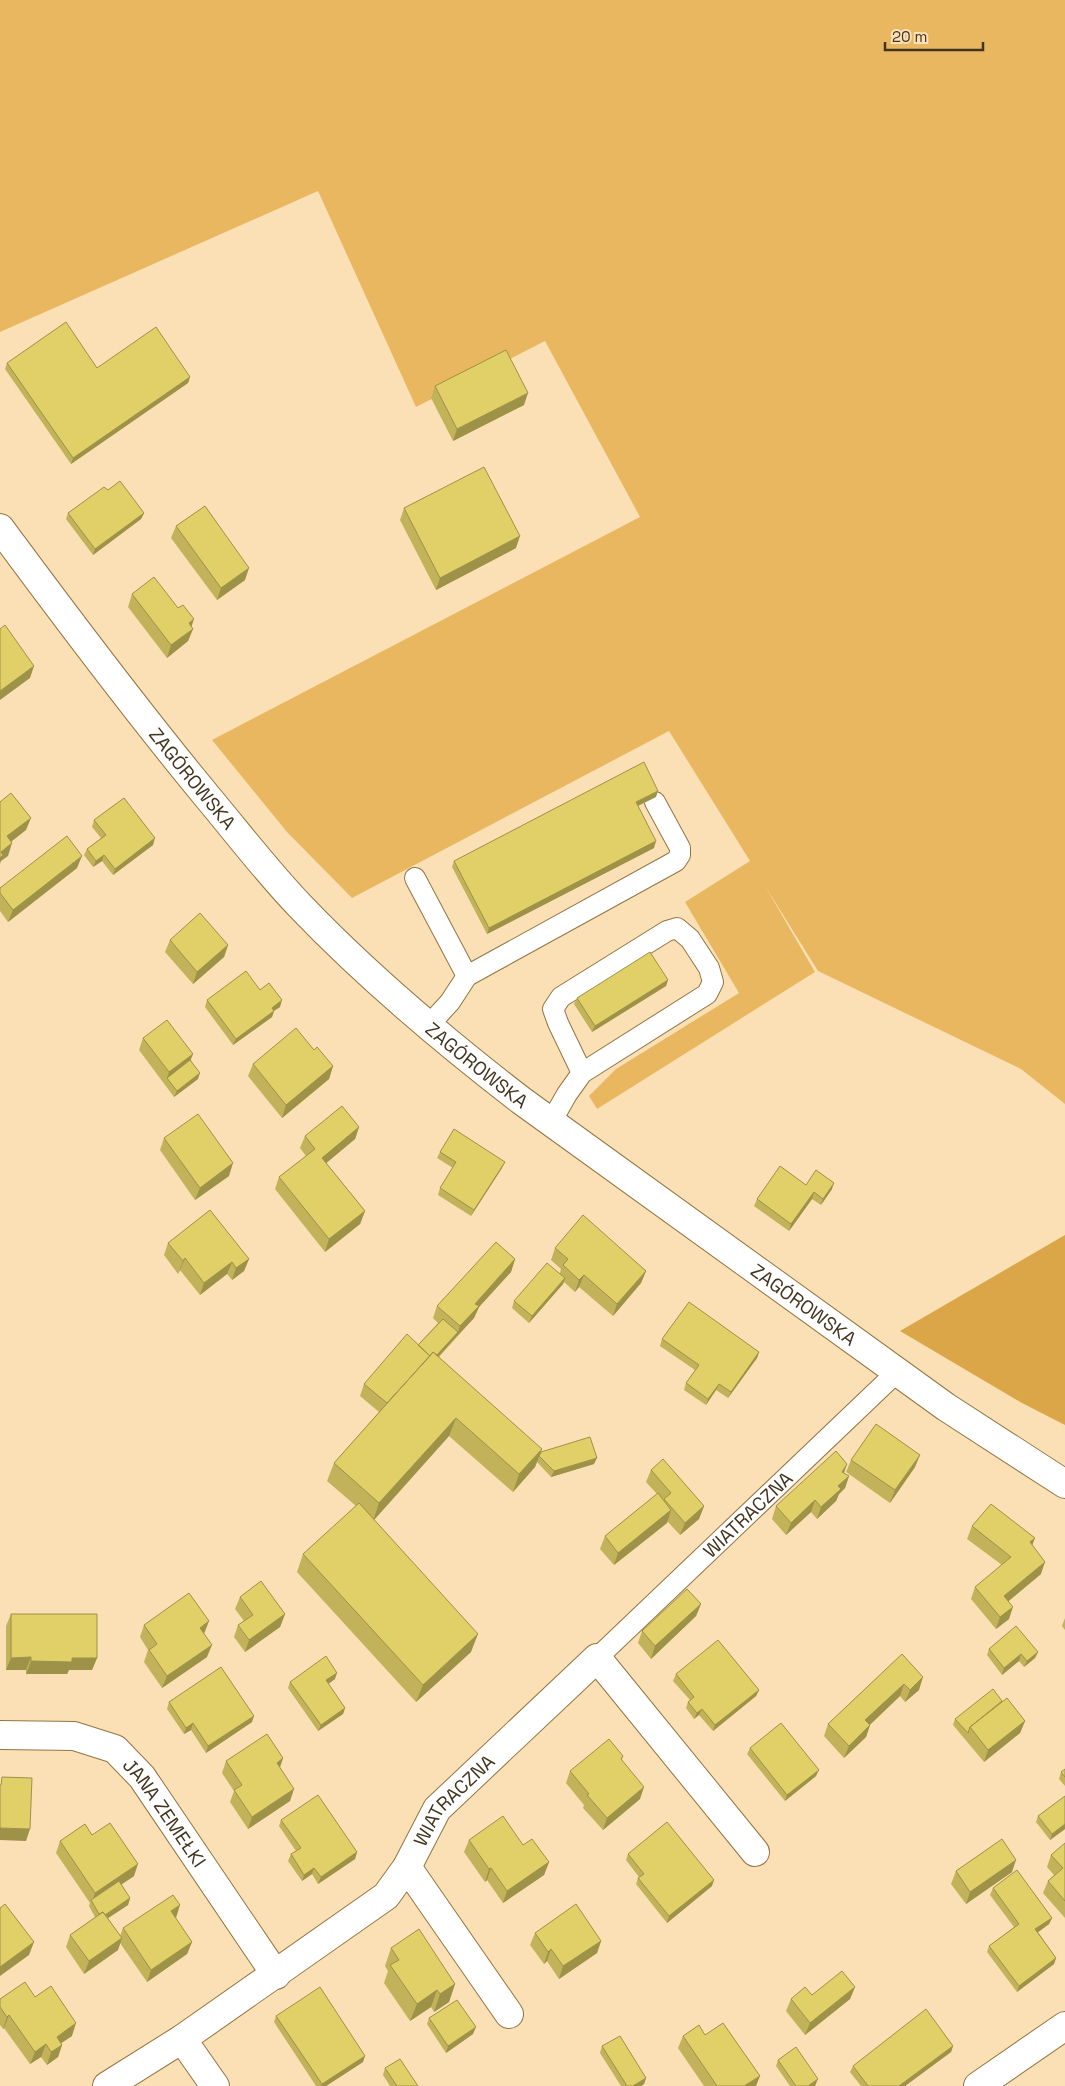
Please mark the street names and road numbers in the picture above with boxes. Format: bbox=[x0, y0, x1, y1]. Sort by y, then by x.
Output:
street label: ZAGÓROWSKA bbox=[144, 722, 242, 835]
street label: ZAGÓROWSKA bbox=[421, 1016, 533, 1114]
street label: ZAGÓROWSKA bbox=[746, 1258, 862, 1351]
street label: WIATRACZNA bbox=[697, 1466, 798, 1563]
street label: WIATRACZNA bbox=[408, 1749, 500, 1850]
street label: JANA ZEMEŁKI bbox=[118, 1752, 212, 1872]

